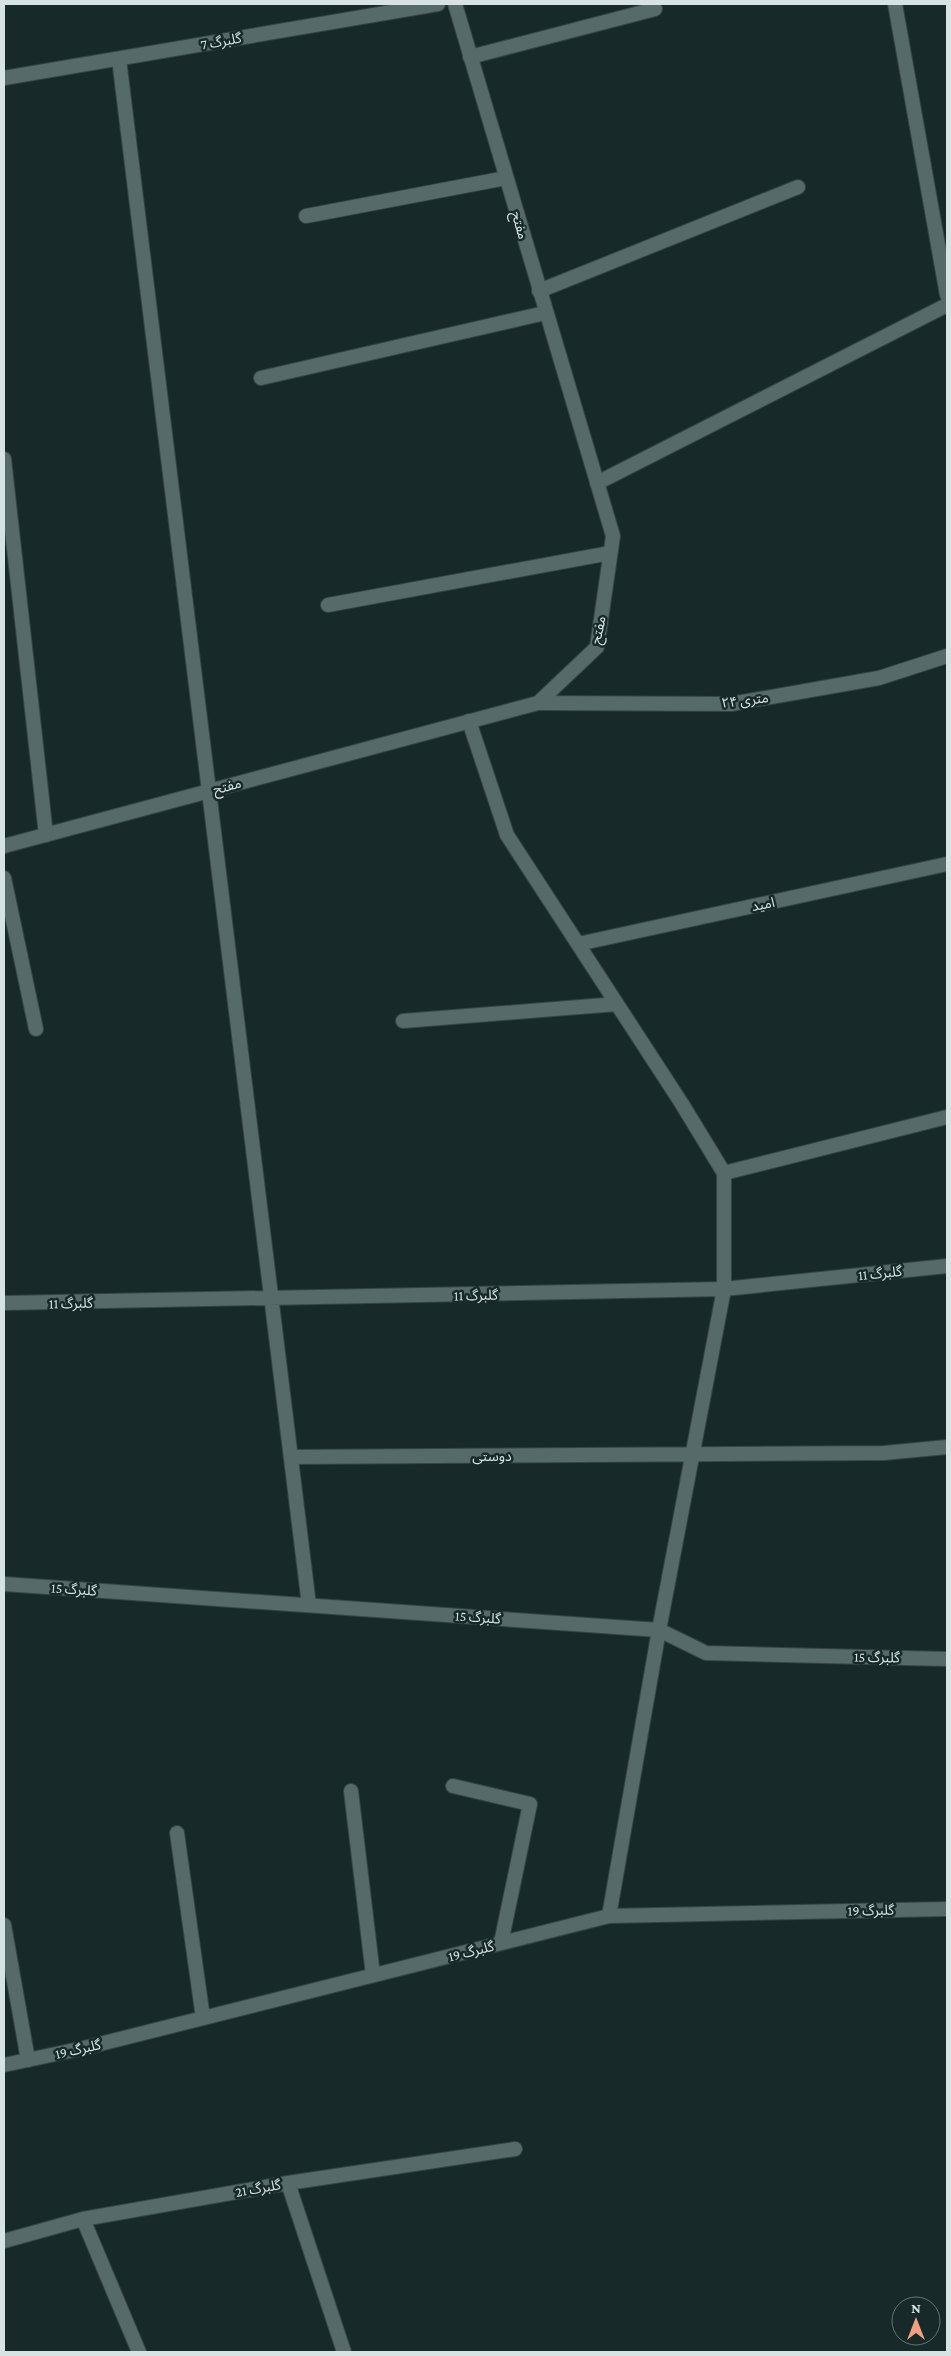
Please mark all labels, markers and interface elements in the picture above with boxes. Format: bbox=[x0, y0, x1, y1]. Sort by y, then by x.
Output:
street label: گلبرگ 7 bbox=[199, 30, 243, 53]
street label: مفتح bbox=[505, 209, 532, 242]
street label: مفتح bbox=[587, 614, 612, 646]
street label: ۲۴ متری bbox=[720, 689, 770, 712]
street label: مفتح bbox=[211, 775, 244, 800]
street label: امید bbox=[750, 894, 776, 914]
street label: گلبرگ 11 bbox=[857, 1263, 903, 1284]
street label: گلبرگ 11 bbox=[454, 1287, 498, 1304]
street label: گلبرگ 11 bbox=[49, 1295, 93, 1312]
street label: دوستی bbox=[472, 1448, 512, 1465]
street label: گلبرگ 15 bbox=[50, 1579, 98, 1600]
street label: گلبرگ 15 bbox=[454, 1607, 502, 1628]
street label: گلبرگ 15 bbox=[854, 1649, 900, 1666]
street label: گلبرگ 19 bbox=[848, 1902, 895, 1919]
street label: گلبرگ 19 bbox=[447, 1938, 496, 1965]
street label: گلبرگ 19 bbox=[54, 2036, 103, 2063]
street label: گلبرگ 21 bbox=[234, 2176, 282, 2201]
north arrow bbox=[891, 2296, 941, 2346]
text: N bbox=[911, 2300, 921, 2316]

